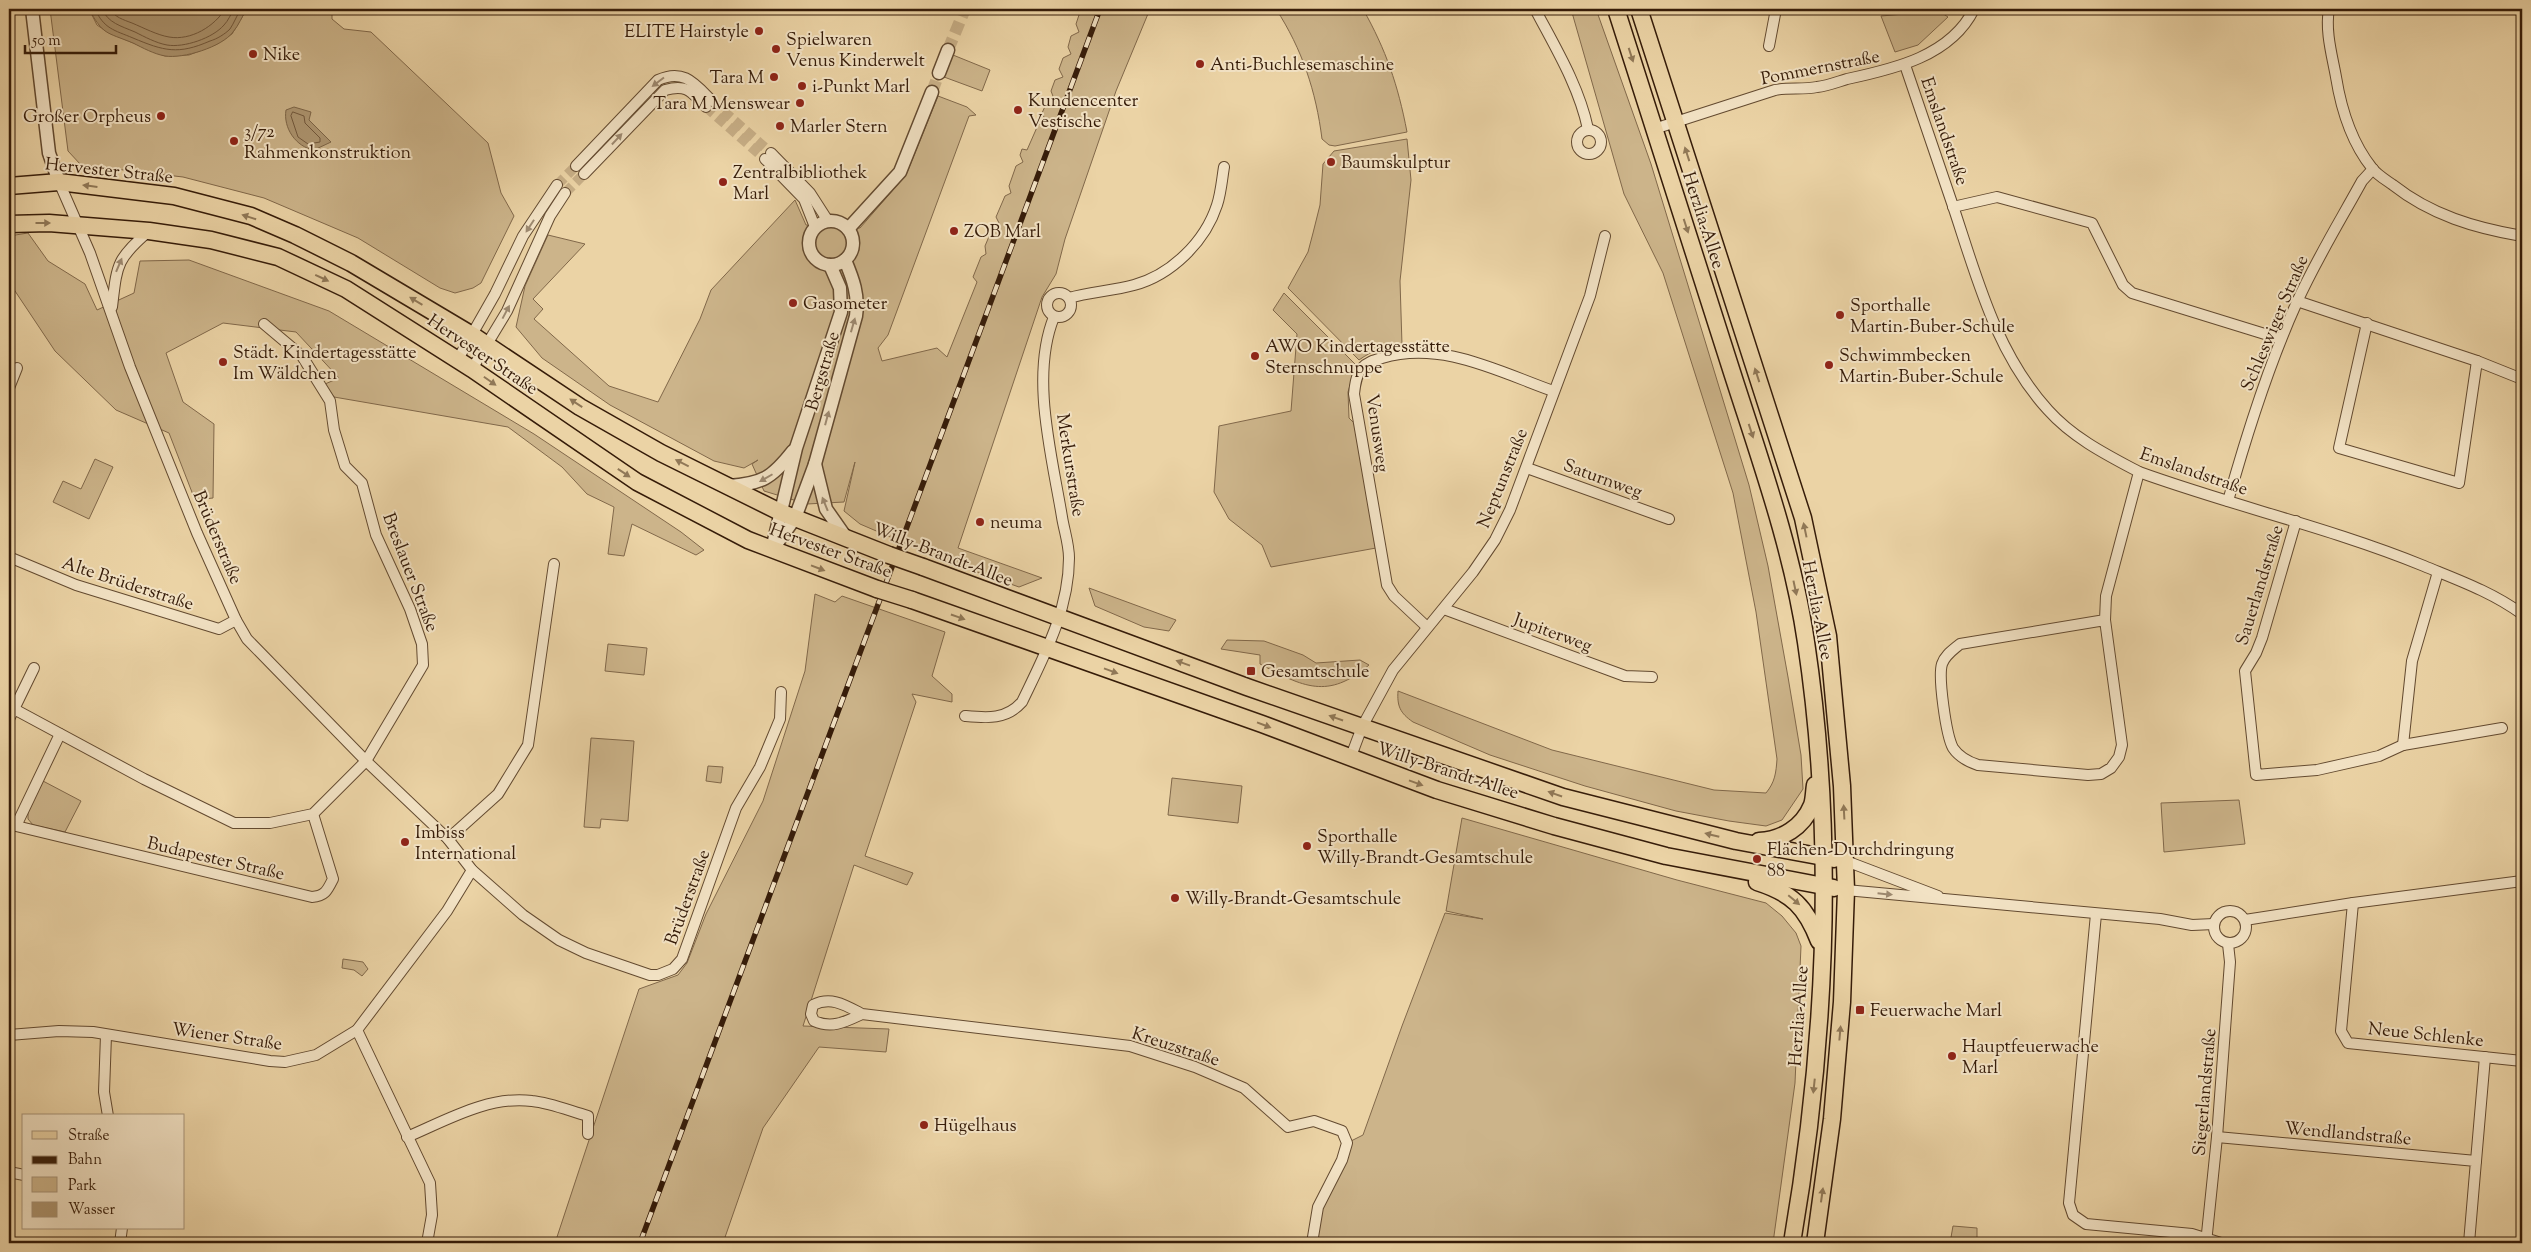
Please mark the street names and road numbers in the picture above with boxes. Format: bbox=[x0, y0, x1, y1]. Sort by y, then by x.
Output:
street label: Pommernstraße bbox=[1759, 45, 1882, 93]
street label: Emslandstraße bbox=[1912, 74, 1974, 189]
street label: Hervester Straße bbox=[43, 152, 174, 192]
street label: Herzlia-Allee bbox=[1674, 169, 1730, 273]
street label: Schleswiger Straße bbox=[2235, 252, 2316, 396]
street label: Hervester Straße bbox=[421, 309, 542, 402]
street label: Bergstraße bbox=[800, 329, 848, 414]
street label: Venusweg bbox=[1358, 392, 1394, 474]
street label: Merkurstraße bbox=[1048, 412, 1090, 519]
street label: Neptunstraße bbox=[1472, 425, 1536, 533]
street label: Emslandstraße bbox=[2136, 442, 2251, 504]
street label: Saturnweg bbox=[1559, 454, 1646, 506]
street label: Brüderstraße bbox=[185, 487, 248, 589]
street label: Breslauer Straße bbox=[374, 509, 444, 636]
street label: Willy-Brandt-Allee bbox=[868, 517, 1016, 595]
street label: Hervester Straße bbox=[765, 518, 895, 586]
street label: Sauerlandstraße bbox=[2230, 522, 2292, 649]
street label: Alte Brüderstraße bbox=[58, 551, 197, 619]
street label: Herzlia-Allee bbox=[1794, 558, 1838, 662]
street label: Jupiterweg bbox=[1508, 607, 1595, 660]
street label: Willy-Brandt-Allee bbox=[1373, 737, 1522, 807]
street label: Budapester Straße bbox=[144, 831, 287, 888]
street label: Brüderstraße bbox=[660, 846, 718, 949]
street label: Herzlia-Allee bbox=[1784, 965, 1816, 1067]
street label: Wiener Straße bbox=[170, 1017, 284, 1059]
street label: Neue Schlenke bbox=[2367, 1017, 2485, 1055]
street label: Kreuzstraße bbox=[1128, 1021, 1223, 1074]
street label: Siegerlandstraße bbox=[2187, 1027, 2225, 1157]
street label: Wendlandstraße bbox=[2283, 1116, 2412, 1153]

